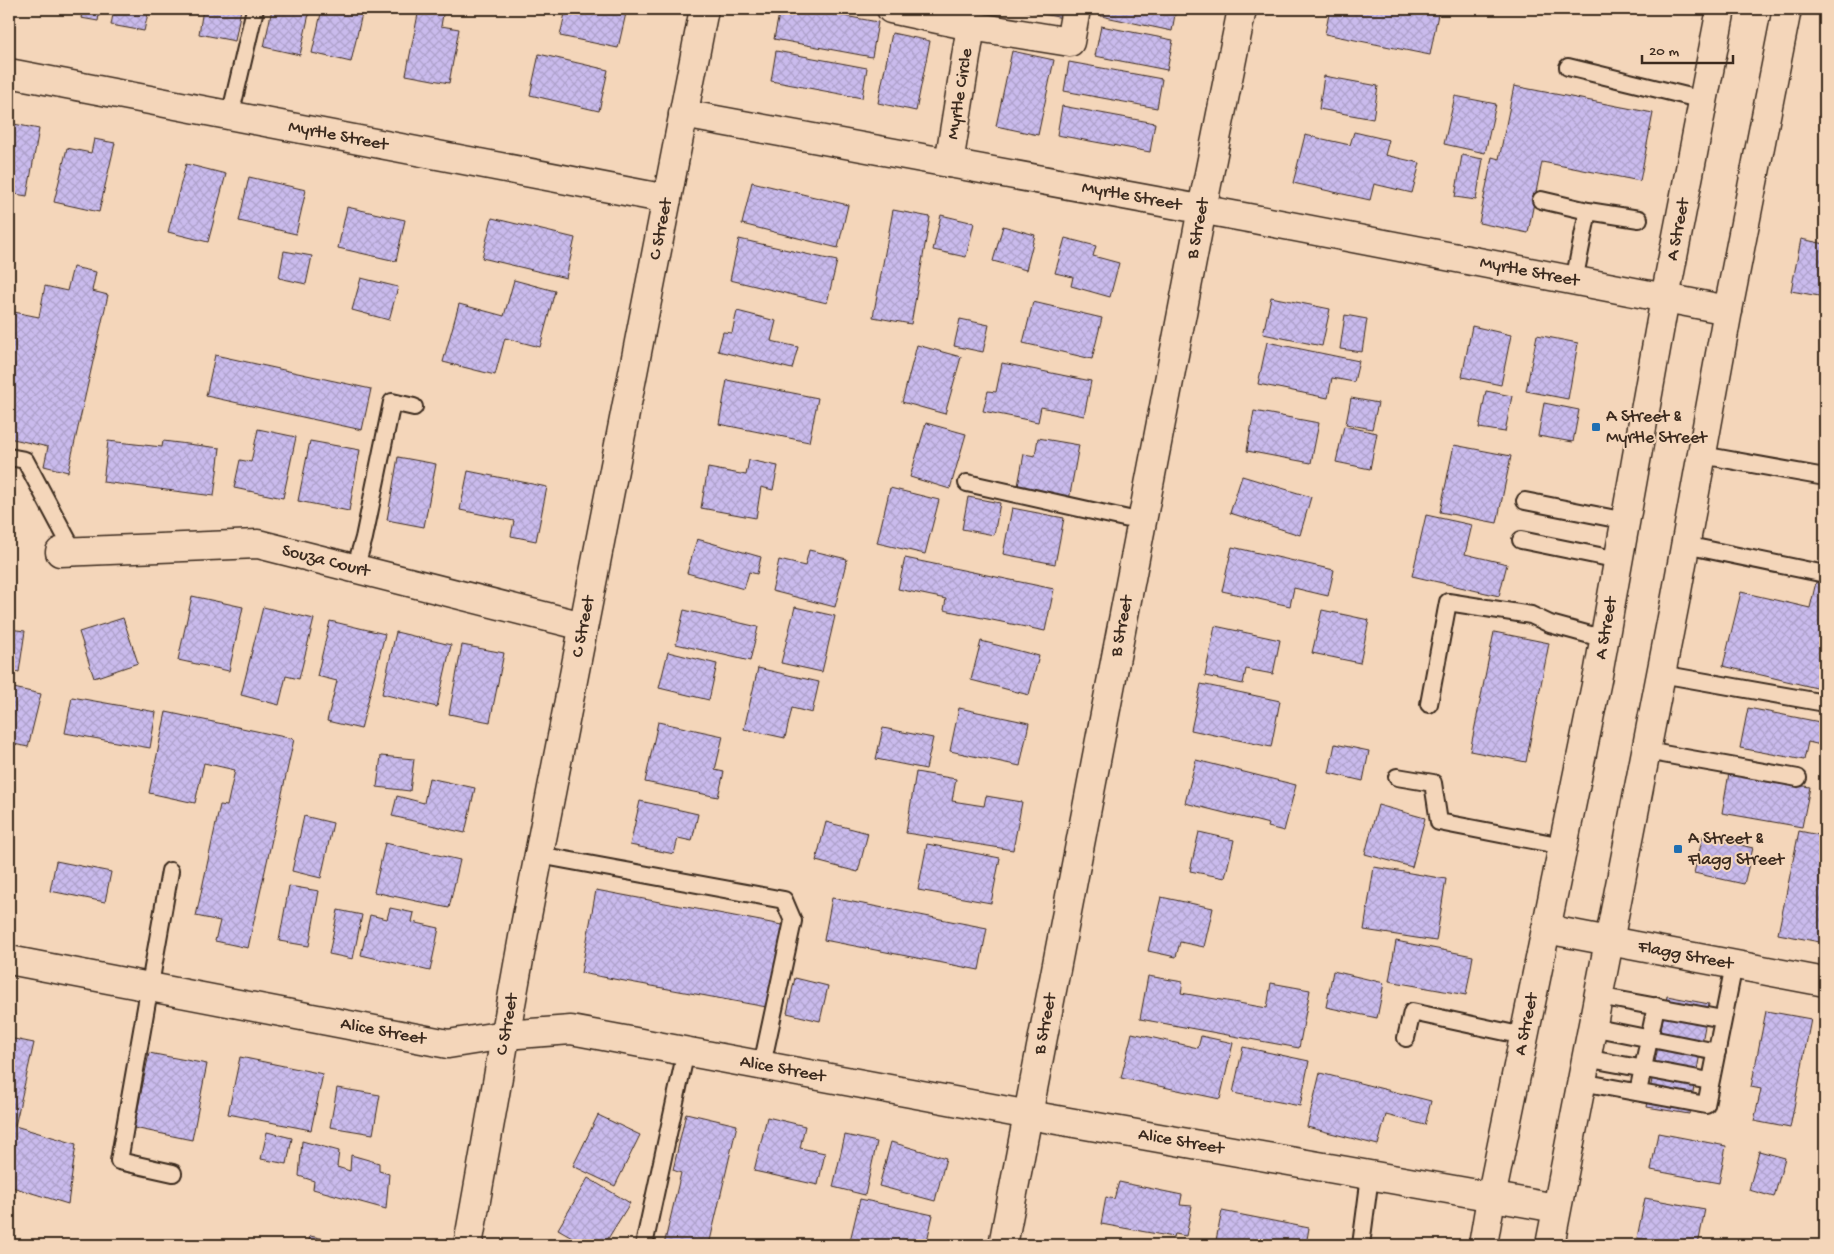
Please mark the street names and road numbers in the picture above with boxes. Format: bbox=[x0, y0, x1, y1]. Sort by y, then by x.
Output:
street label: Myrtle Circle bbox=[942, 46, 978, 141]
street label: Myrtle Street bbox=[287, 116, 391, 156]
street label: Myrtle Street bbox=[1080, 177, 1184, 216]
street label: C Street bbox=[645, 195, 678, 262]
street label: B Street bbox=[1182, 195, 1215, 262]
street label: A Street bbox=[1662, 195, 1695, 263]
street label: Myrtle Street bbox=[1478, 252, 1582, 292]
street label: Souza Court bbox=[280, 540, 373, 583]
street label: C Street bbox=[567, 593, 600, 659]
street label: B Street bbox=[1106, 593, 1138, 659]
street label: A Street bbox=[1590, 594, 1622, 661]
street label: Flagg Street bbox=[1635, 936, 1736, 975]
street label: C Street bbox=[492, 990, 523, 1057]
street label: B Street bbox=[1029, 990, 1062, 1057]
street label: A Street bbox=[1510, 990, 1543, 1057]
street label: Alice Street bbox=[339, 1013, 429, 1050]
street label: Alice Street bbox=[738, 1051, 828, 1088]
street label: Alice Street bbox=[1137, 1124, 1227, 1160]

